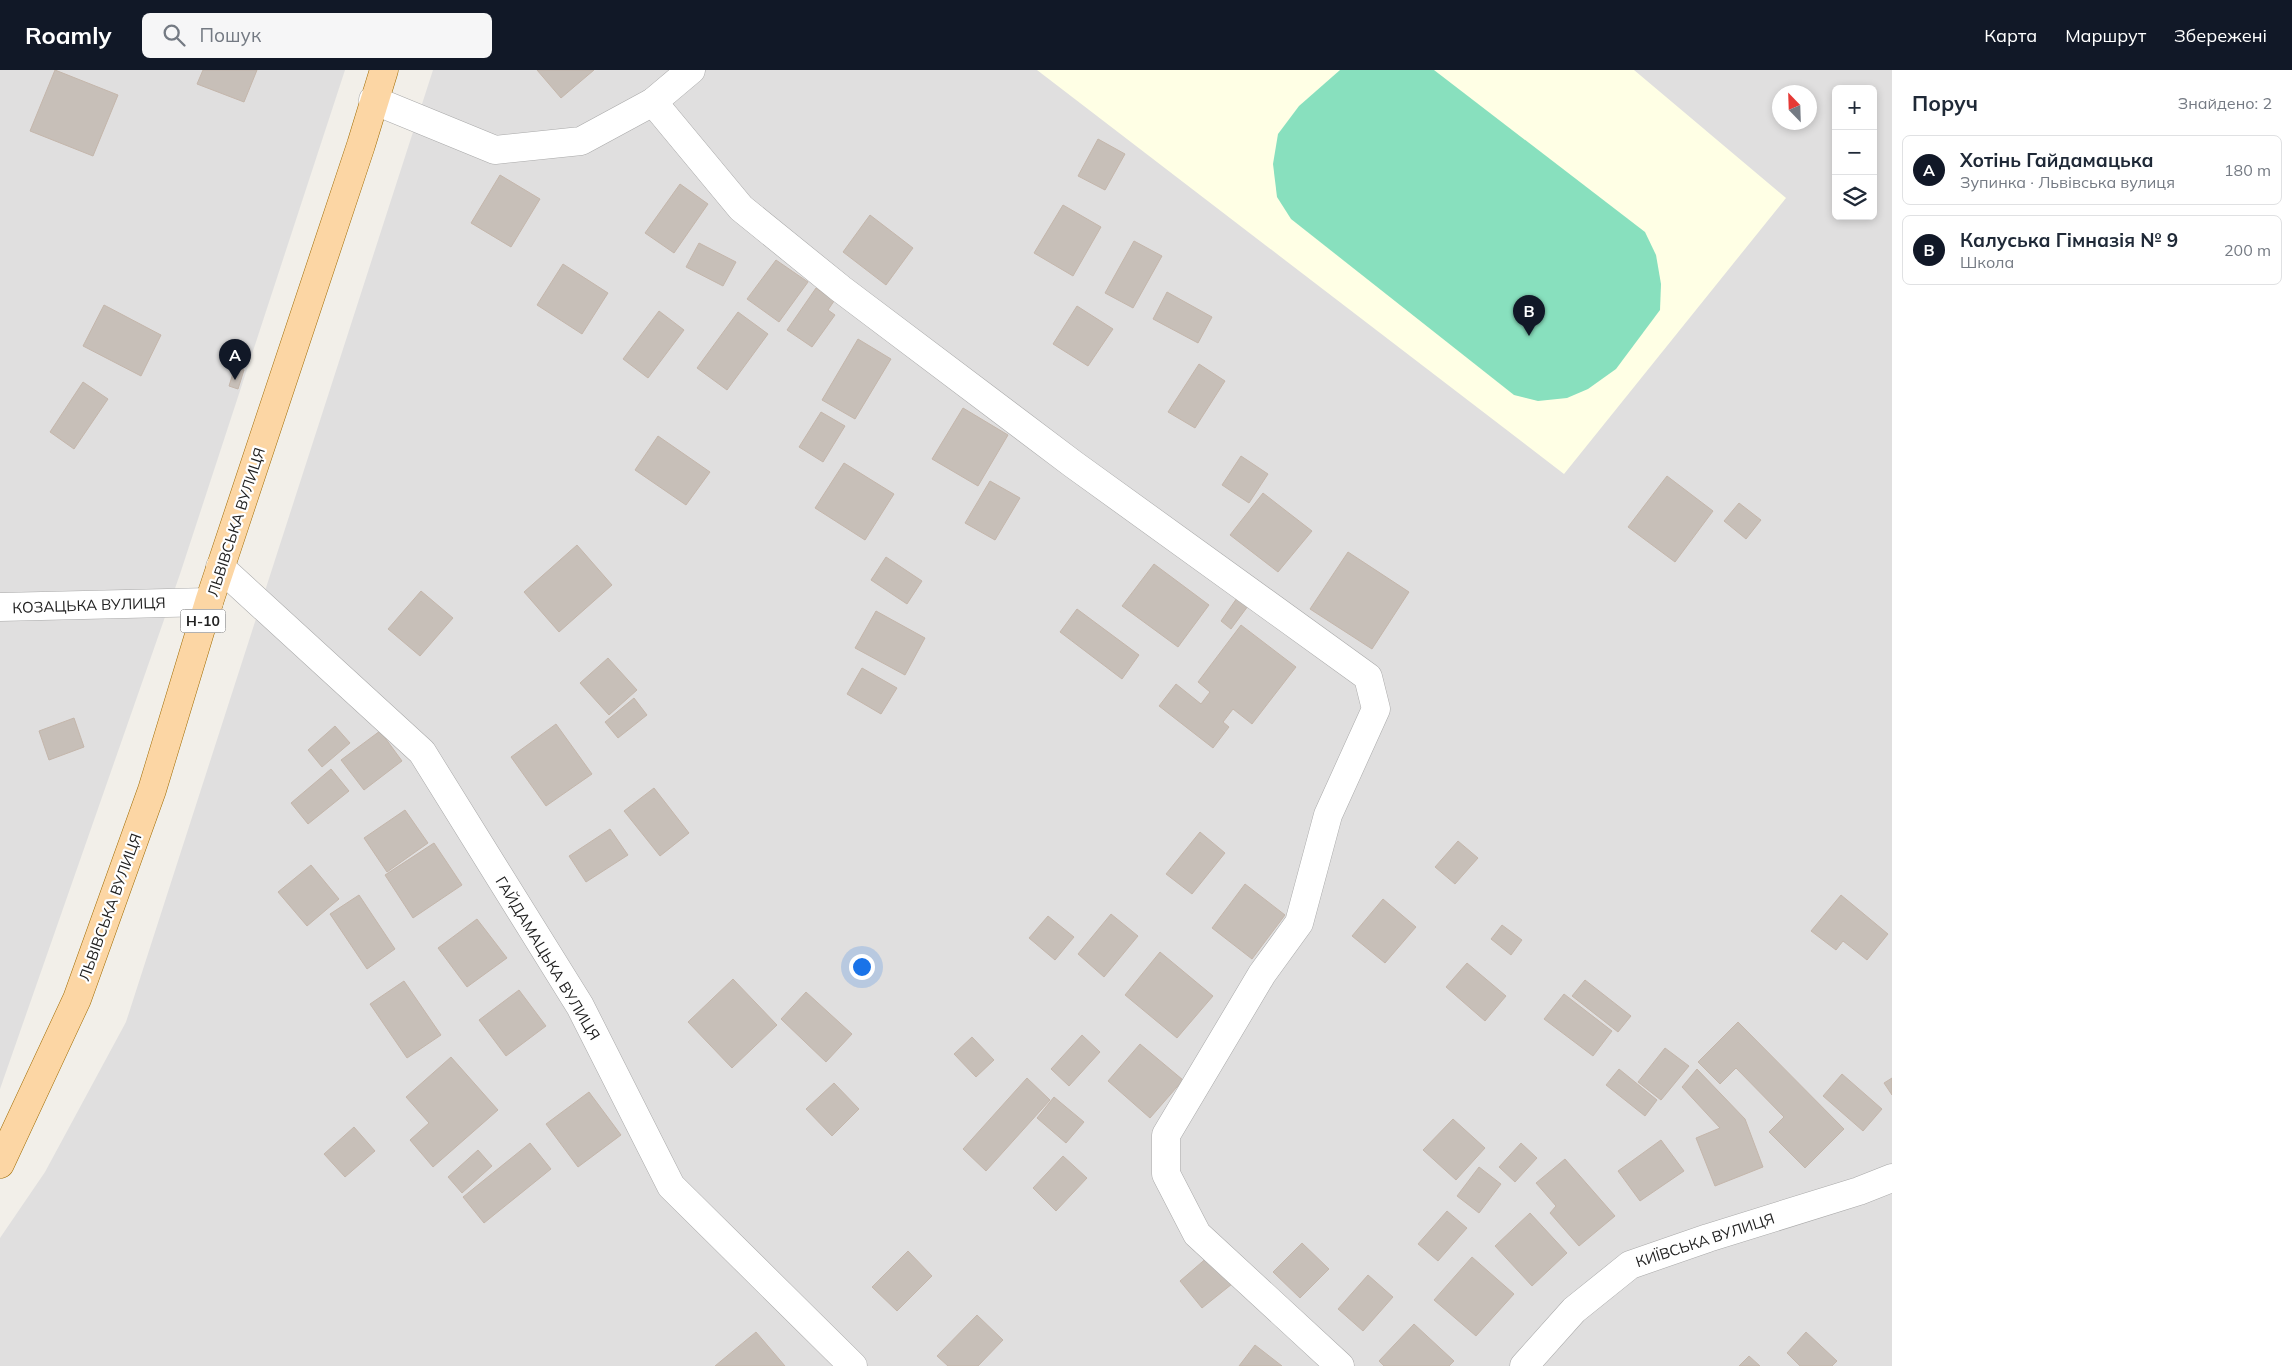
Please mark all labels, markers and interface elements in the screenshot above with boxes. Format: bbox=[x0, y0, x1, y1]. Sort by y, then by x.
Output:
search box bbox=[142, 13, 492, 58]
text: Roamly bbox=[25, 20, 112, 50]
icon: search bbox=[160, 21, 188, 49]
text: Пошук bbox=[200, 23, 261, 47]
text: Карта bbox=[1984, 24, 2037, 47]
text: Маршрут bbox=[2065, 24, 2146, 47]
text: Збережені bbox=[2174, 24, 2267, 47]
north arrow bbox=[1772, 85, 1817, 130]
map controls bbox=[1832, 85, 1877, 220]
button: + bbox=[1832, 85, 1877, 130]
text: Поруч bbox=[1912, 90, 1978, 116]
text: Знайдено: 2 bbox=[2178, 93, 2272, 113]
button: − bbox=[1832, 130, 1877, 175]
text: Хотінь Гайдамацька bbox=[1960, 148, 2154, 172]
text: A bbox=[1923, 160, 1935, 180]
text: 180 m bbox=[2224, 160, 2271, 180]
text: Зупинка · Львівська вулиця bbox=[1960, 172, 2175, 192]
button: layers bbox=[1832, 175, 1877, 220]
text: Калуська Гімназія № 9 bbox=[1960, 228, 2178, 252]
text: B bbox=[1923, 240, 1935, 260]
text: 200 m bbox=[2224, 240, 2271, 260]
text: Школа bbox=[1960, 252, 2014, 272]
pin: B bbox=[1513, 295, 1545, 336]
pin: A bbox=[219, 339, 251, 380]
street label: ЛЬВІВСЬКА ВУЛИЦЯ bbox=[203, 445, 269, 599]
street label: КОЗАЦЬКА ВУЛИЦЯ bbox=[12, 593, 166, 617]
road number: Н-10 bbox=[180, 610, 226, 632]
street label: ЛЬВІВСЬКА ВУЛИЦЯ bbox=[74, 831, 146, 983]
street label: ГАЙДАМАЦЬКА ВУЛИЦЯ bbox=[492, 873, 604, 1043]
your location bbox=[849, 954, 875, 980]
street label: КИЇВСЬКА ВУЛИЦЯ bbox=[1633, 1209, 1777, 1271]

